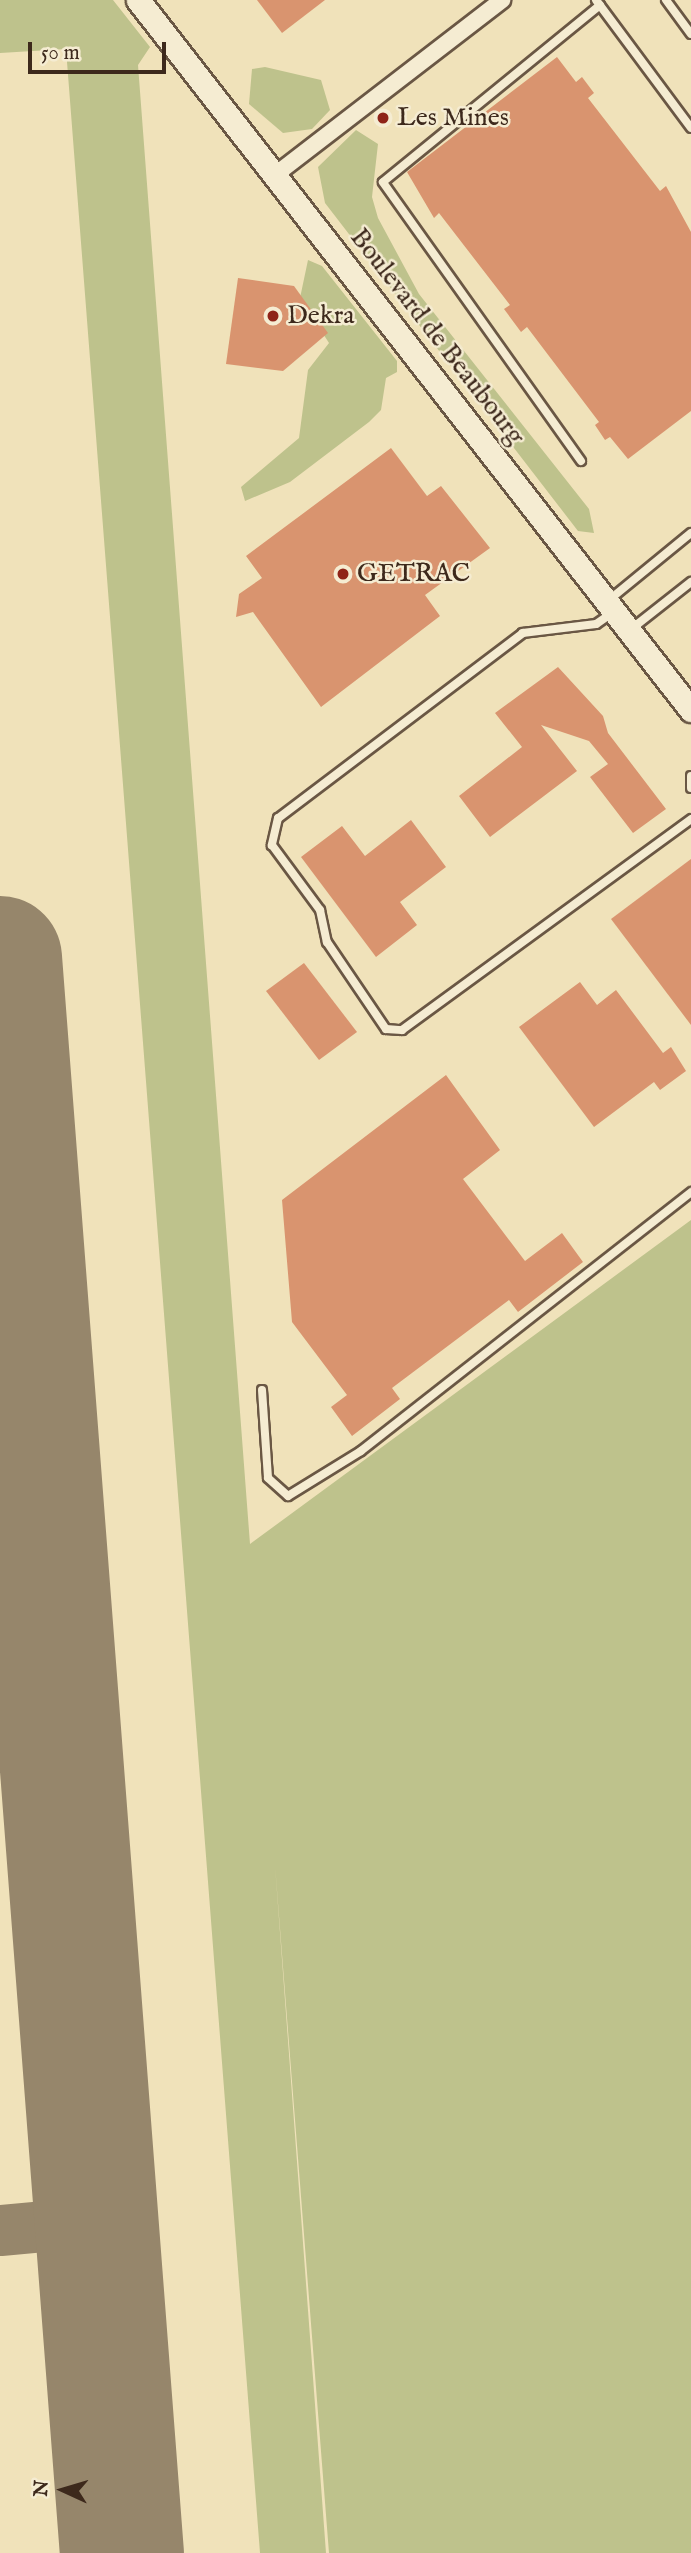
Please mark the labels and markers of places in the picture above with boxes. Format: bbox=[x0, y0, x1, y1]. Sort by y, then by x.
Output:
place label: Les Mines bbox=[397, 102, 509, 134]
marker: Les Mines bbox=[375, 110, 391, 126]
place label: Dekra bbox=[287, 300, 355, 332]
marker: Dekra bbox=[265, 308, 281, 324]
place label: GETRAC bbox=[357, 558, 470, 590]
marker: GETRAC bbox=[335, 566, 351, 582]

